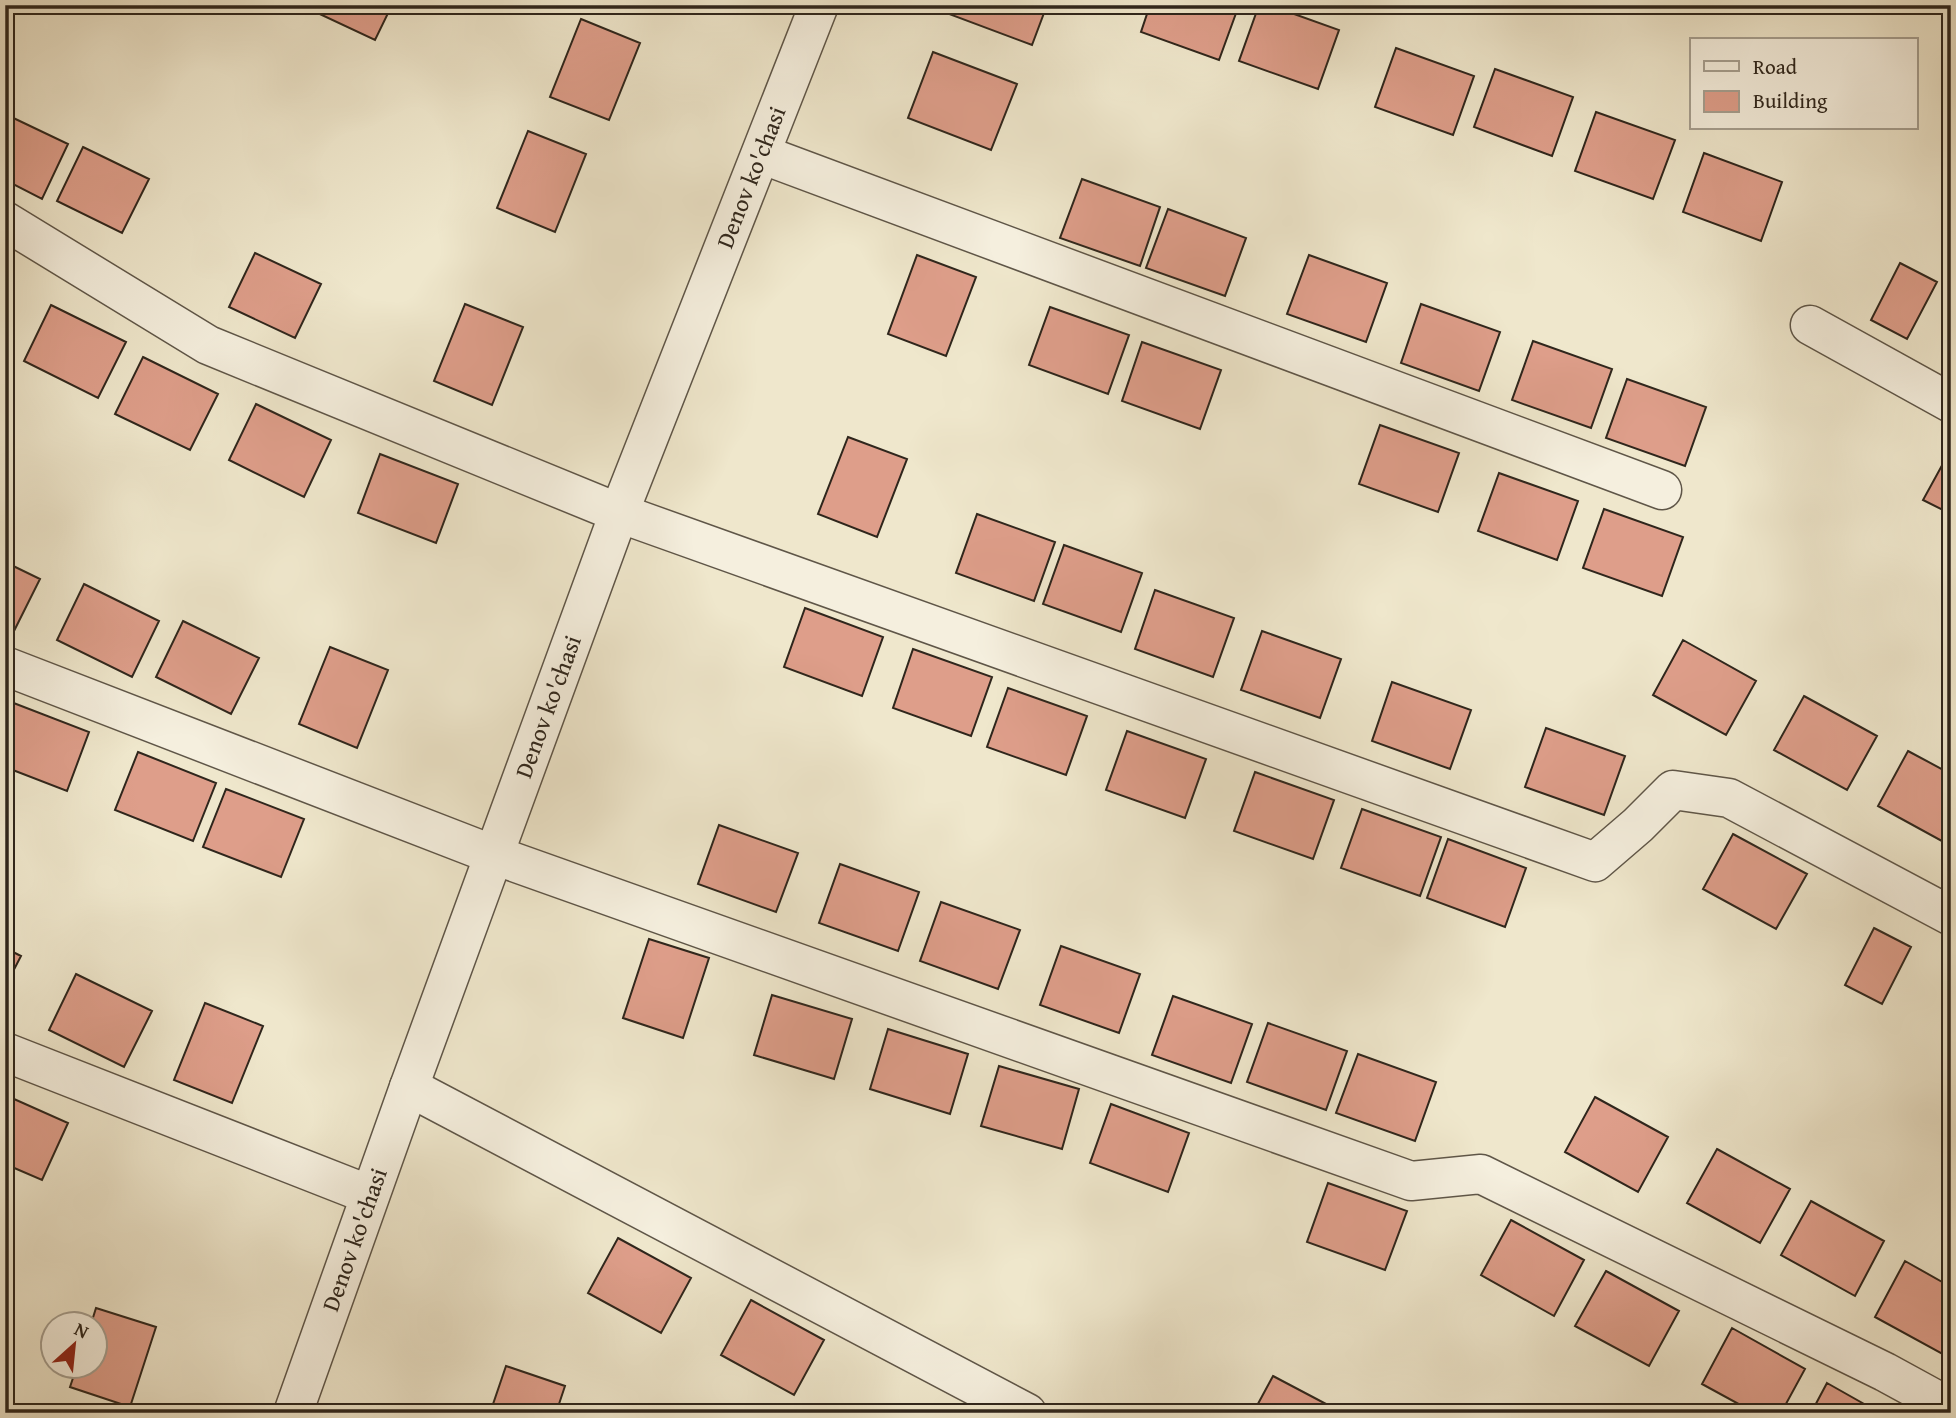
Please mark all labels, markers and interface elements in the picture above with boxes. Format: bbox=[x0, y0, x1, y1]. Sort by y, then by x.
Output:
legend bbox=[1690, 38, 1918, 130]
text: Road bbox=[1753, 51, 1798, 82]
text: Building bbox=[1753, 85, 1828, 116]
street label: Denov ko'chasi bbox=[707, 101, 795, 253]
street label: Denov ko'chasi bbox=[505, 630, 590, 783]
street label: Denov ko'chasi bbox=[313, 1163, 396, 1316]
north arrow bbox=[38, 1310, 108, 1380]
text: N bbox=[70, 1314, 94, 1345]

